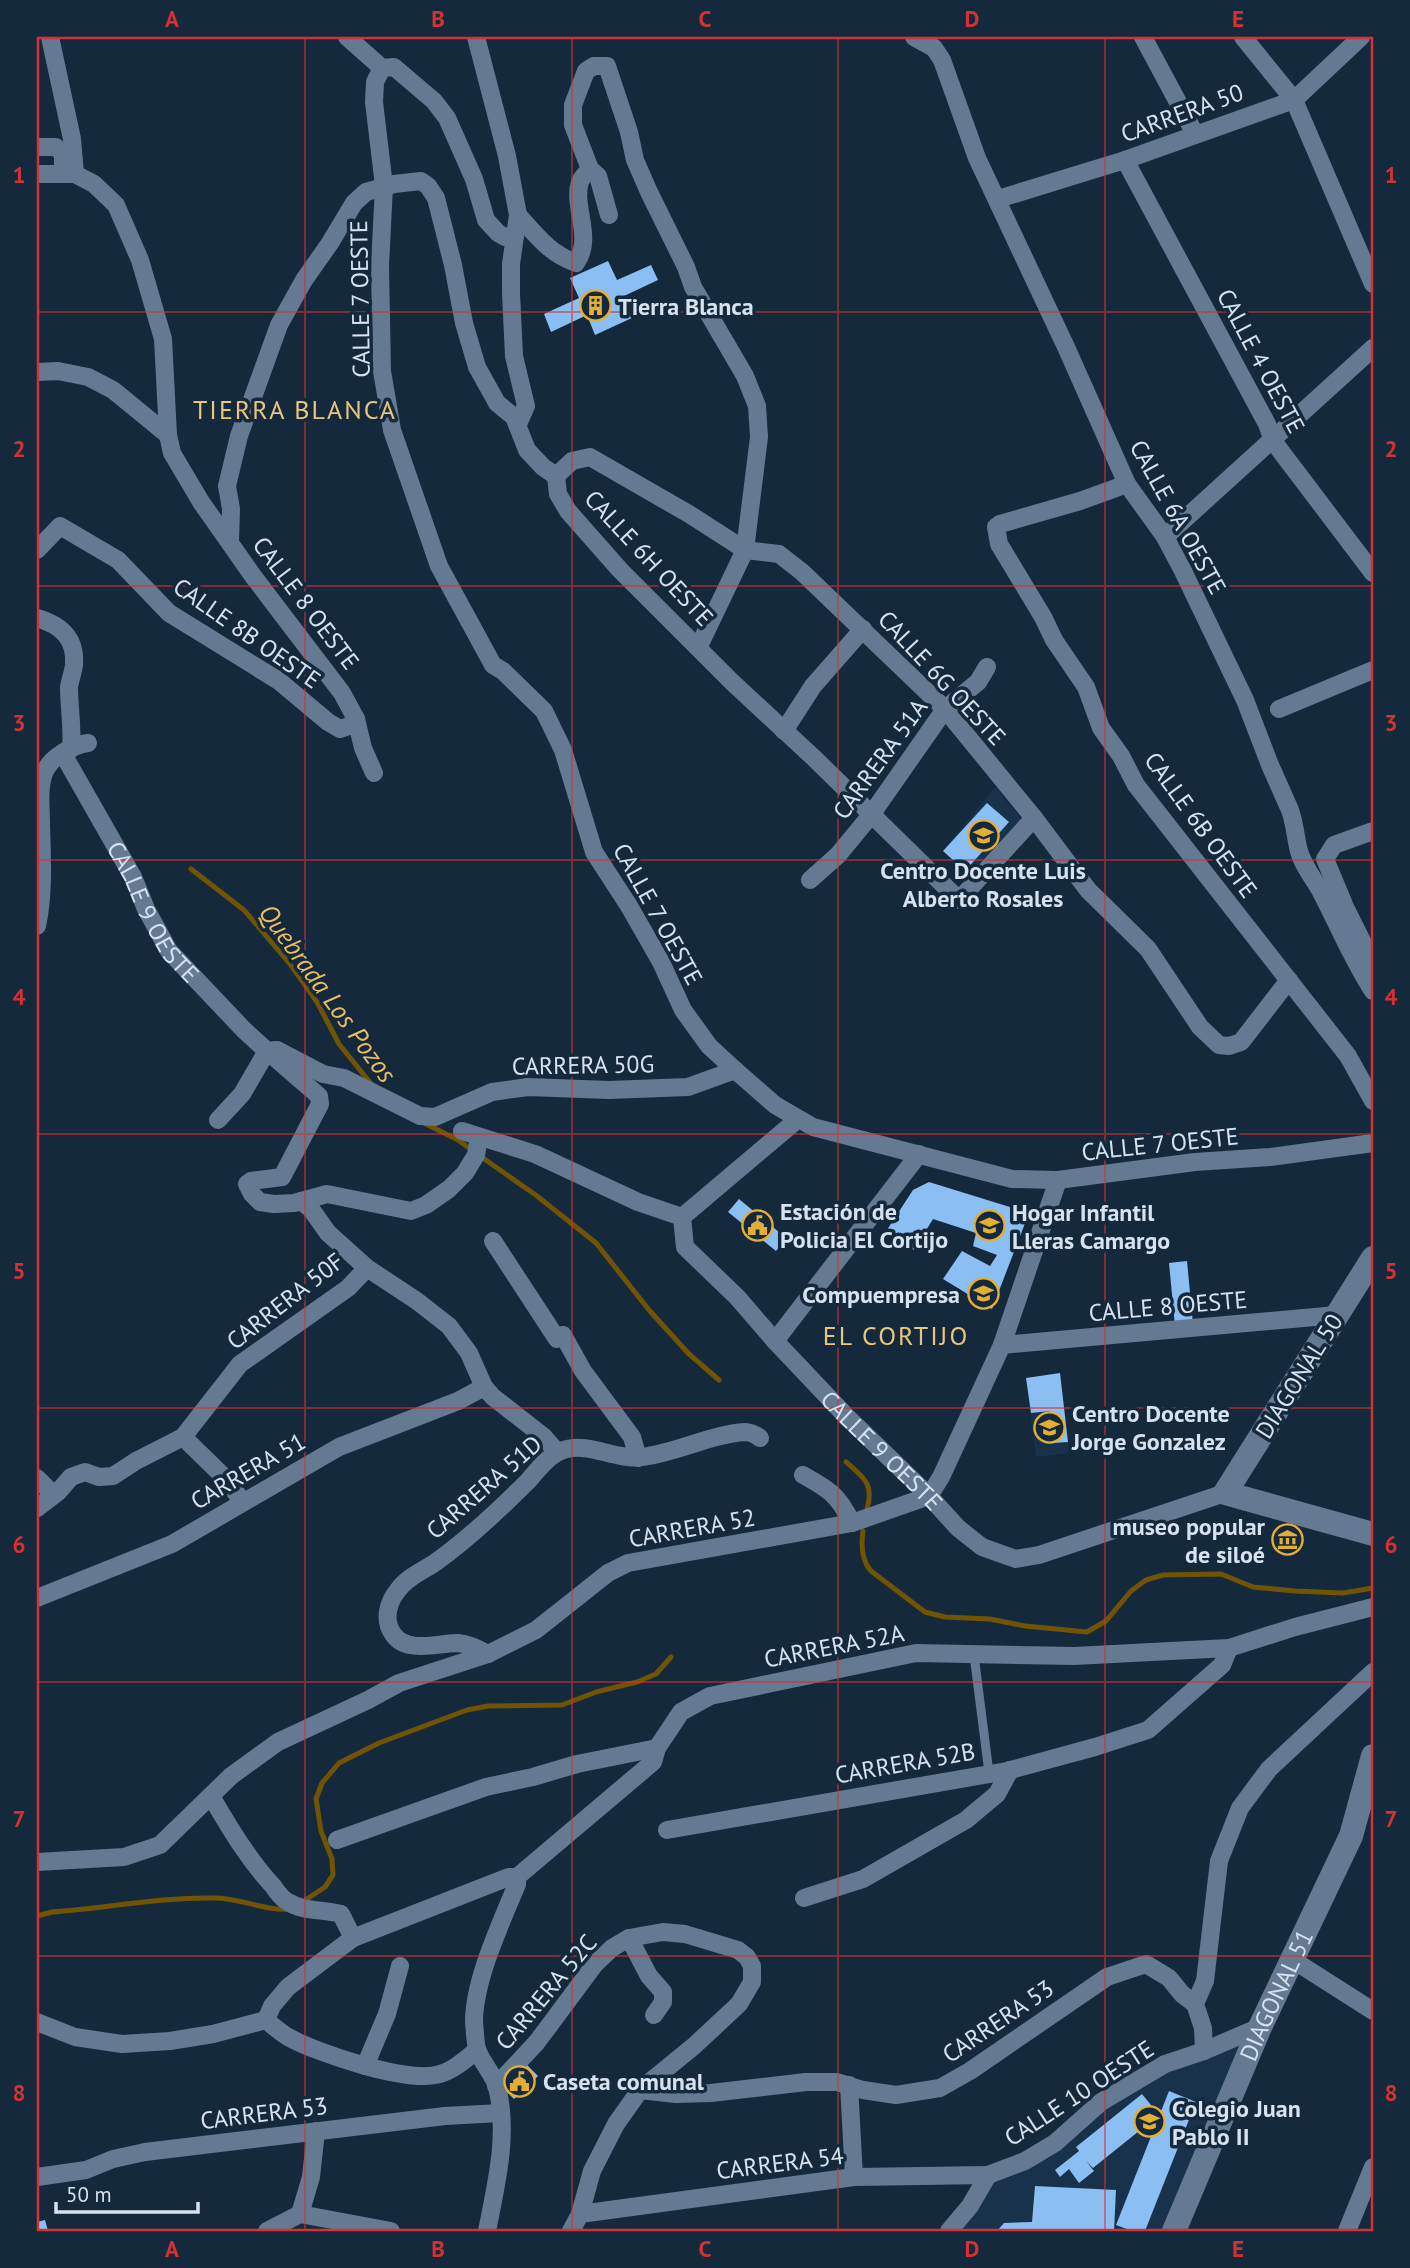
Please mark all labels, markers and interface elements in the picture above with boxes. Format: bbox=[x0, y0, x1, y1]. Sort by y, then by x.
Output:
text: A bbox=[165, 4, 179, 33]
text: B bbox=[431, 4, 445, 33]
text: C bbox=[699, 4, 712, 33]
text: D bbox=[965, 4, 979, 33]
text: E bbox=[1232, 4, 1244, 33]
street label: CARRERA 50 bbox=[1117, 77, 1247, 149]
text: 1 bbox=[12, 160, 26, 189]
text: 1 bbox=[1384, 160, 1398, 189]
street label: CALLE 7 OESTE bbox=[343, 220, 377, 378]
street label: CALLE 4 OESTE bbox=[1210, 284, 1312, 438]
building icon: Tierra Blanca bbox=[578, 289, 612, 323]
place label: Tierra Blanca bbox=[618, 291, 754, 322]
district label: TIERRA BLANCA bbox=[193, 393, 397, 426]
text: 2 bbox=[12, 434, 26, 463]
street label: CALLE 6A OESTE bbox=[1123, 434, 1233, 600]
text: 2 bbox=[1384, 434, 1398, 463]
street label: CALLE 6H OESTE bbox=[578, 483, 720, 633]
street label: CALLE 8 OESTE bbox=[246, 530, 366, 676]
street label: CALLE 8B OESTE bbox=[167, 571, 327, 695]
street label: CALLE 6G OESTE bbox=[871, 604, 1013, 752]
street label: CARRERA 51A bbox=[826, 693, 934, 825]
text: 3 bbox=[12, 708, 26, 737]
text: 3 bbox=[1384, 708, 1398, 737]
street label: CALLE 6B OESTE bbox=[1138, 746, 1264, 904]
school or university icon: Centro Docente Luis Alberto Rosales bbox=[966, 819, 1000, 853]
street label: CALLE 9 OESTE bbox=[100, 835, 206, 989]
street label: CALLE 7 OESTE bbox=[606, 838, 710, 990]
place label: Centro Docente Luis Alberto Rosales bbox=[880, 855, 1086, 914]
water label: Quebrada Los Pozos bbox=[252, 897, 404, 1089]
text: 4 bbox=[12, 982, 26, 1011]
text: 4 bbox=[1384, 982, 1398, 1011]
street label: CARRERA 50G bbox=[512, 1048, 654, 1082]
street label: CALLE 7 OESTE bbox=[1080, 1120, 1240, 1168]
place label: Estación de Policia El Cortijo bbox=[780, 1196, 948, 1255]
place label: Hogar Infantil Lleras Camargo bbox=[1012, 1197, 1170, 1256]
public building icon: Estación de Policia El Cortijo bbox=[740, 1208, 774, 1242]
school or university icon: Hogar Infantil Lleras Camargo bbox=[972, 1209, 1006, 1243]
street label: CARRERA 50F bbox=[220, 1246, 350, 1356]
text: 5 bbox=[12, 1256, 26, 1285]
text: 5 bbox=[1384, 1256, 1398, 1285]
school or university icon: Compuempresa bbox=[966, 1277, 1000, 1311]
place label: Compuempresa bbox=[802, 1279, 960, 1310]
street label: CALLE 8 OESTE bbox=[1088, 1284, 1248, 1328]
street label: DIAGONAL 50 bbox=[1248, 1308, 1350, 1444]
district label: EL CORTIJO bbox=[823, 1319, 969, 1352]
street label: CALLE 9 OESTE bbox=[814, 1384, 950, 1517]
place label: Centro Docente Jorge Gonzalez bbox=[1071, 1398, 1230, 1457]
school or university icon: Centro Docente Jorge Gonzalez bbox=[1032, 1410, 1066, 1444]
street label: CARRERA 51 bbox=[185, 1426, 311, 1516]
street label: CARRERA 51D bbox=[420, 1428, 548, 1546]
street label: CARRERA 52 bbox=[626, 1502, 758, 1554]
place label: museo popular de siloé bbox=[1113, 1511, 1266, 1570]
museum icon: museo popular de siloé bbox=[1271, 1523, 1305, 1557]
text: 6 bbox=[12, 1530, 26, 1559]
text: 6 bbox=[1384, 1530, 1398, 1559]
street label: CARRERA 52A bbox=[761, 1617, 907, 1675]
street label: CARRERA 52B bbox=[832, 1735, 978, 1791]
text: 7 bbox=[12, 1804, 26, 1833]
text: 7 bbox=[1384, 1804, 1398, 1833]
street label: DIAGONAL 51 bbox=[1232, 1924, 1320, 2065]
street label: CARRERA 52C bbox=[489, 1928, 603, 2056]
street label: CARRERA 53 bbox=[936, 1972, 1060, 2070]
street label: CALLE 10 OESTE bbox=[998, 2033, 1160, 2153]
public building icon: Caseta comunal bbox=[503, 2064, 537, 2098]
place label: Caseta comunal bbox=[543, 2066, 705, 2097]
text: 8 bbox=[12, 2078, 26, 2107]
text: 8 bbox=[1384, 2078, 1398, 2107]
street label: CARRERA 53 bbox=[199, 2090, 329, 2136]
place label: Colegio Juan Pablo II bbox=[1172, 2093, 1301, 2152]
school or university icon: Colegio Juan Pablo II bbox=[1132, 2105, 1166, 2139]
street label: CARRERA 54 bbox=[715, 2140, 845, 2186]
scale bar bbox=[56, 2170, 198, 2214]
text: 50 m bbox=[66, 2181, 112, 2208]
text: A bbox=[165, 2234, 179, 2263]
text: B bbox=[431, 2234, 445, 2263]
text: C bbox=[699, 2234, 712, 2263]
text: D bbox=[965, 2234, 979, 2263]
text: E bbox=[1232, 2234, 1244, 2263]

